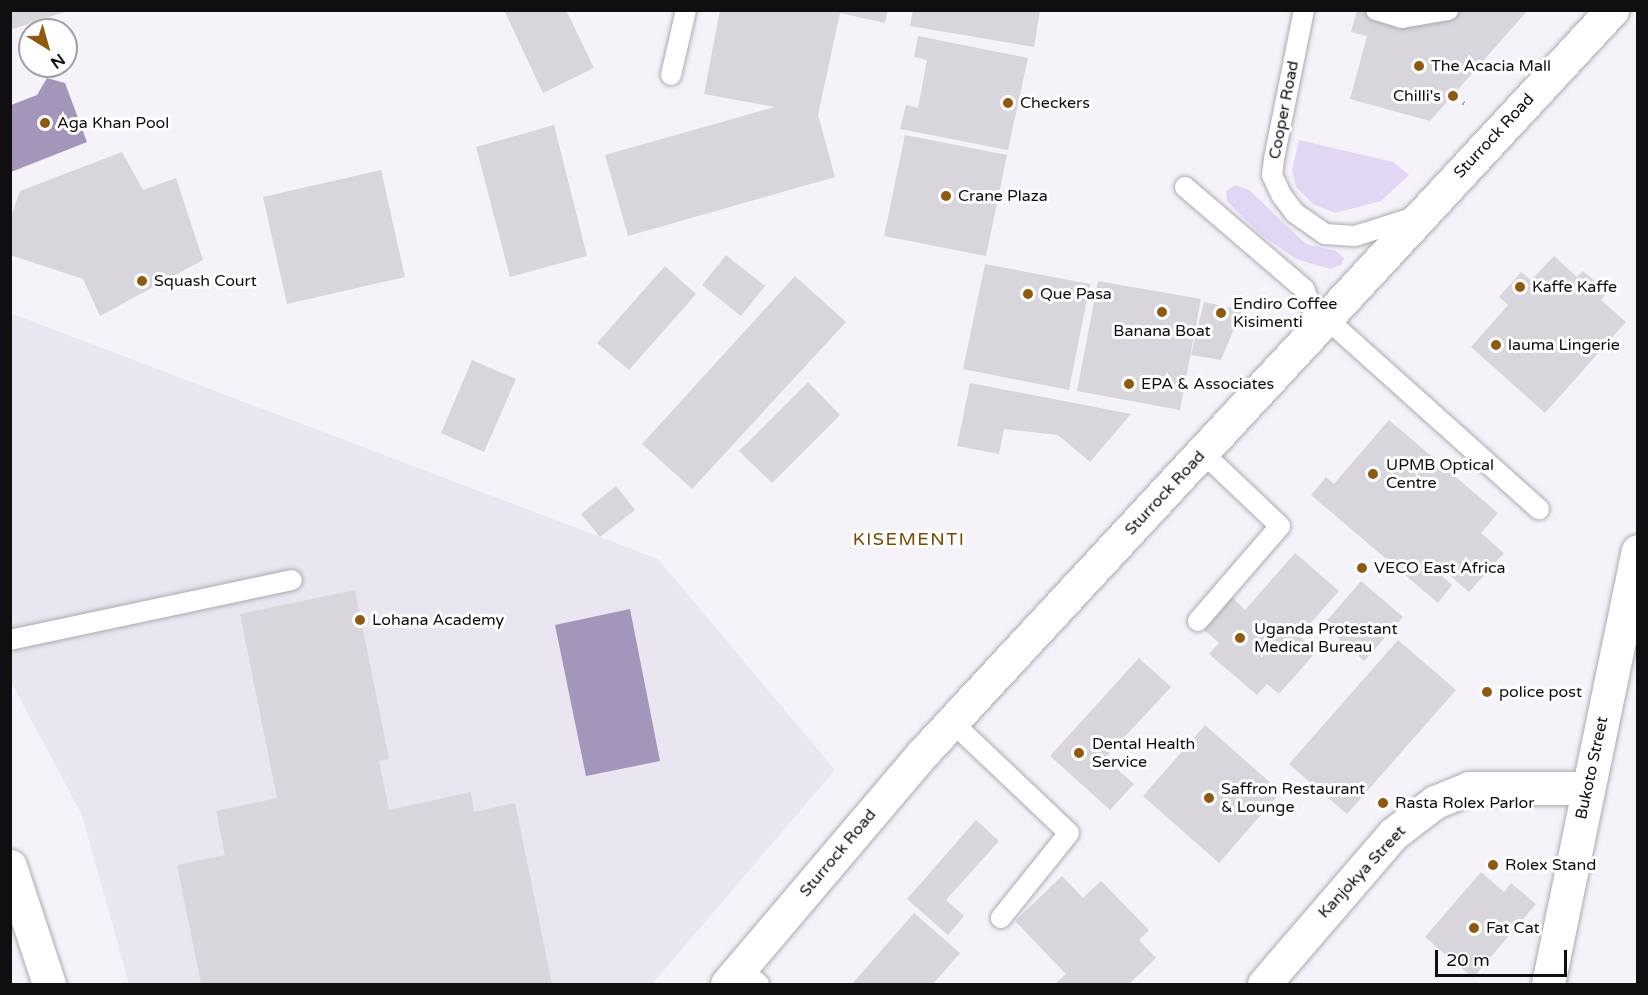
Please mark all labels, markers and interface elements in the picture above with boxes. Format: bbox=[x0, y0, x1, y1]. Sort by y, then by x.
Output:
north arrow bbox=[18, 18, 78, 78]
text: N bbox=[46, 49, 69, 73]
place label: The Acacia Mall bbox=[1431, 56, 1551, 76]
street label: Cooper Road bbox=[1265, 59, 1303, 161]
marker: The Acacia Mall bbox=[1412, 59, 1426, 73]
place label: Chilli's bbox=[1393, 86, 1441, 106]
marker: Chilli's bbox=[1446, 89, 1460, 103]
street label: Sturrock Road bbox=[1450, 90, 1538, 182]
place label: Checkers bbox=[1020, 93, 1090, 113]
marker: Checkers bbox=[1001, 96, 1015, 110]
place label: Aga Khan Pool bbox=[57, 113, 169, 133]
marker: Aga Khan Pool bbox=[38, 116, 52, 130]
place label: Crane Plaza bbox=[958, 186, 1048, 206]
marker: Crane Plaza bbox=[939, 189, 953, 203]
place label: Squash Court bbox=[154, 271, 257, 291]
marker: Squash Court bbox=[135, 274, 149, 288]
place label: Kaffe Kaffe bbox=[1532, 277, 1617, 297]
marker: Kaffe Kaffe bbox=[1513, 280, 1527, 294]
place label: Que Pasa bbox=[1040, 284, 1112, 304]
marker: Que Pasa bbox=[1021, 287, 1035, 301]
place label: Endiro Coffee Kisimenti bbox=[1233, 294, 1337, 332]
marker: Banana Boat bbox=[1155, 305, 1169, 319]
marker: Endiro Coffee Kisimenti bbox=[1214, 306, 1228, 320]
place label: Banana Boat bbox=[1113, 321, 1211, 341]
place label: lauma Lingerie bbox=[1508, 335, 1620, 355]
marker: lauma Lingerie bbox=[1489, 338, 1503, 352]
place label: EPA & Associates bbox=[1141, 374, 1274, 394]
marker: EPA & Associates bbox=[1122, 377, 1136, 391]
street label: Sturrock Road bbox=[1121, 447, 1209, 539]
place label: UPMB Optical Centre bbox=[1386, 455, 1494, 493]
marker: UPMB Optical Centre bbox=[1364, 465, 1382, 483]
district label: KISEMENTI bbox=[853, 528, 965, 550]
place label: VECO East Africa bbox=[1374, 558, 1505, 578]
marker: VECO East Africa bbox=[1355, 561, 1369, 575]
place label: Lohana Academy bbox=[372, 610, 504, 630]
marker: Lohana Academy bbox=[353, 613, 367, 627]
place label: Uganda Protestant Medical Bureau bbox=[1254, 619, 1398, 657]
marker: Uganda Protestant Medical Bureau bbox=[1231, 629, 1249, 647]
place label: police post bbox=[1499, 682, 1582, 702]
marker: police post bbox=[1480, 685, 1494, 699]
street label: Bukoto Street bbox=[1572, 715, 1612, 821]
place label: Dental Health Service bbox=[1092, 734, 1195, 772]
marker: Dental Health Service bbox=[1070, 744, 1088, 762]
place label: Saffron Restaurant & Lounge bbox=[1221, 779, 1365, 817]
marker: Saffron Restaurant & Lounge bbox=[1202, 791, 1216, 805]
place label: Rasta Rolex Parlor bbox=[1395, 793, 1534, 813]
marker: Rasta Rolex Parlor bbox=[1376, 796, 1390, 810]
street label: Sturrock Road bbox=[796, 805, 880, 901]
street label: Kanjokya Street bbox=[1314, 822, 1410, 922]
place label: Rolex Stand bbox=[1505, 855, 1596, 875]
marker: Rolex Stand bbox=[1486, 858, 1500, 872]
place label: Fat Cat bbox=[1486, 918, 1540, 938]
marker: Fat Cat bbox=[1467, 921, 1481, 935]
scale bar bbox=[1438, 938, 1570, 976]
text: 20 m bbox=[1446, 949, 1490, 971]

